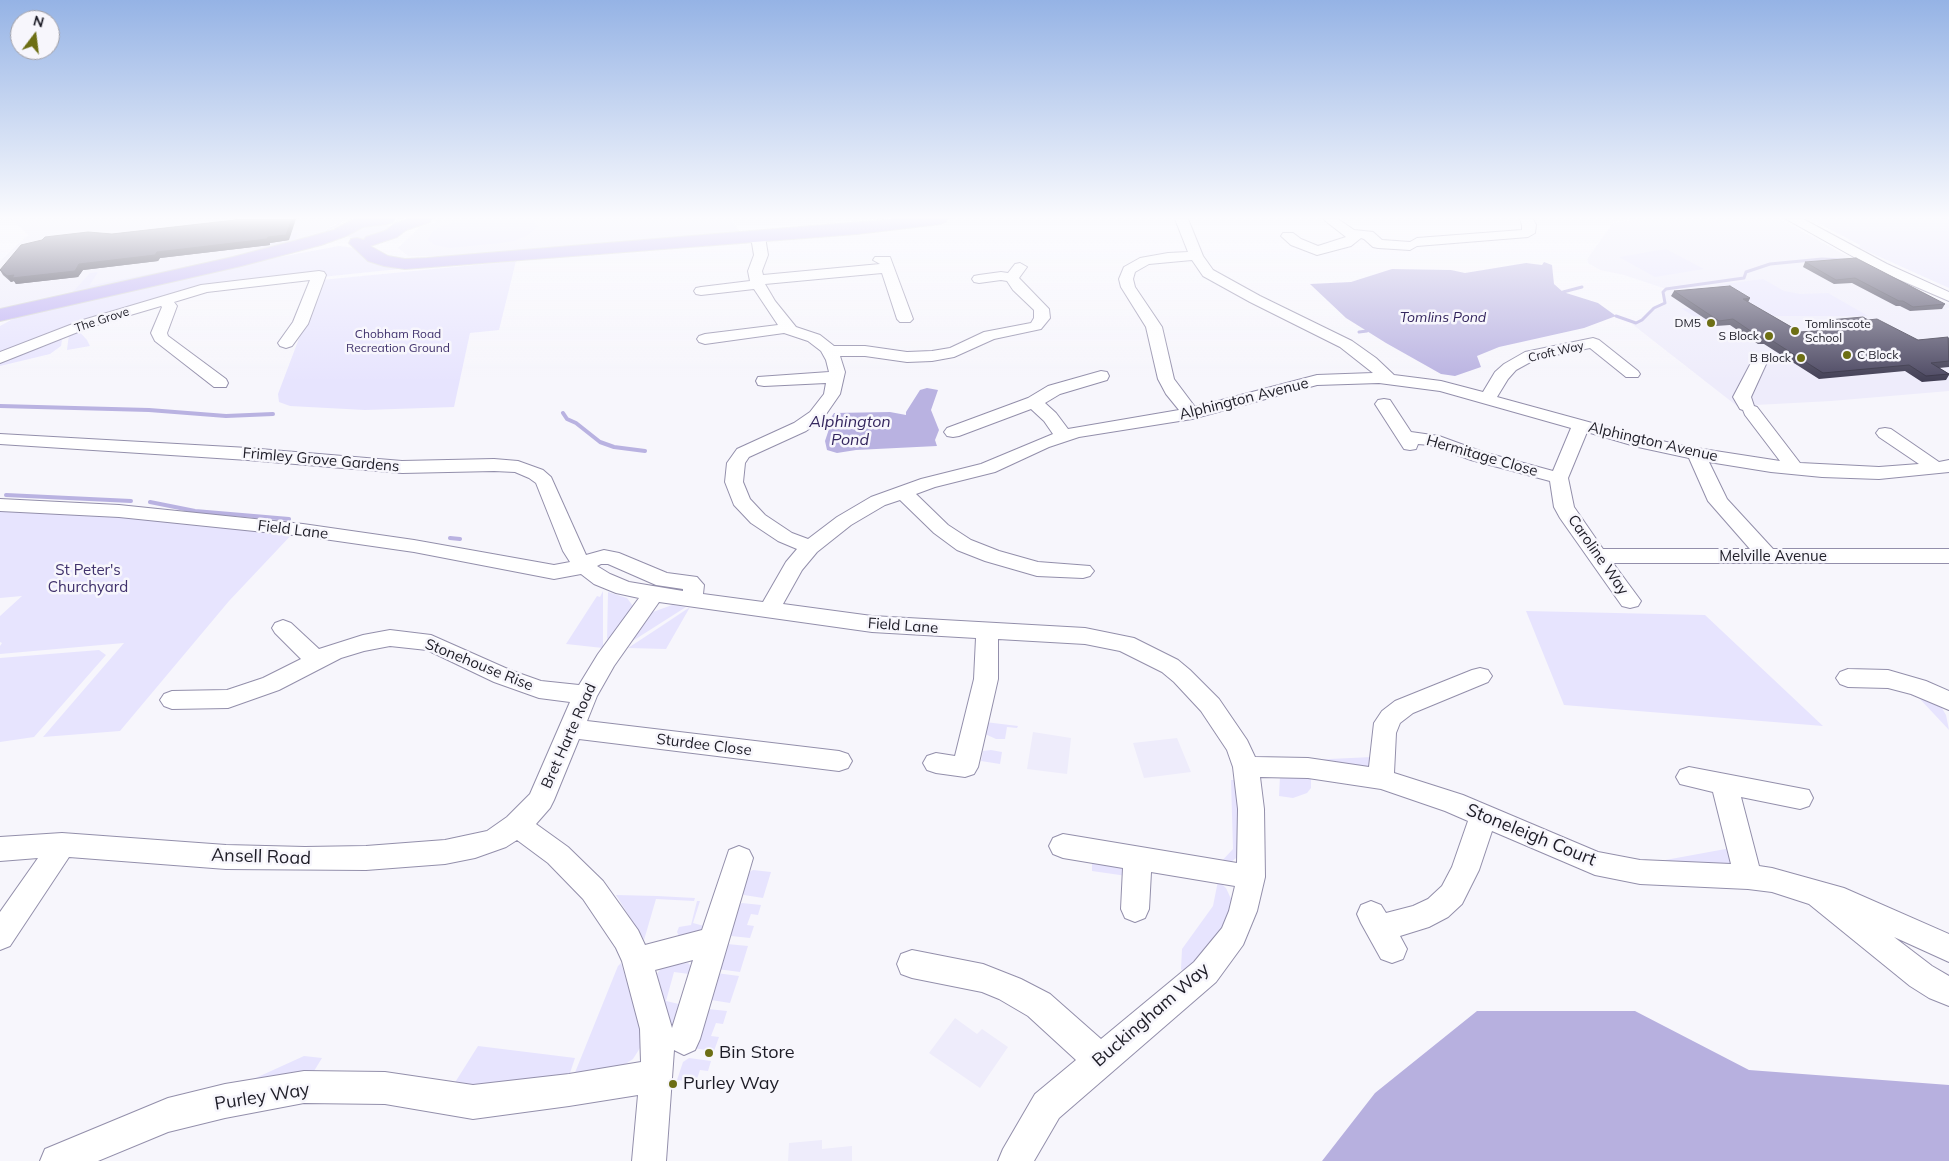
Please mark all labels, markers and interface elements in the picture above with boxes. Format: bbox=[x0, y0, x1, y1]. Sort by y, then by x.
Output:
north arrow bbox=[10, 10, 60, 60]
text: N bbox=[31, 11, 46, 32]
street label: The Grove bbox=[73, 304, 131, 336]
water label: Tomlins Pond bbox=[1400, 310, 1486, 326]
place label: DM5 bbox=[1675, 316, 1701, 330]
marker: DM5 bbox=[1705, 317, 1717, 329]
place label: Tomlinscote School bbox=[1805, 317, 1871, 345]
marker: Tomlinscote School bbox=[1789, 325, 1801, 337]
park label: Chobham Road Recreation Ground bbox=[346, 327, 450, 355]
place label: S Block bbox=[1718, 329, 1759, 343]
marker: S Block bbox=[1763, 330, 1775, 342]
street label: Croft Way bbox=[1527, 339, 1585, 365]
place label: C Block bbox=[1857, 348, 1898, 362]
marker: C Block bbox=[1841, 349, 1853, 361]
place label: B Block bbox=[1750, 351, 1791, 365]
marker: B Block bbox=[1795, 352, 1807, 364]
street label: Alphington Avenue bbox=[1178, 374, 1310, 424]
water label: Alphington Pond bbox=[809, 412, 891, 450]
street label: Alphington Avenue bbox=[1586, 418, 1720, 466]
street label: Hermitage Close bbox=[1424, 431, 1540, 481]
street label: Frimley Grove Gardens bbox=[242, 444, 400, 476]
street label: Caroline Way bbox=[1564, 511, 1632, 599]
street label: Field Lane bbox=[257, 517, 329, 543]
street label: Melville Avenue bbox=[1719, 547, 1827, 565]
park label: St Peter's Churchyard bbox=[48, 561, 128, 596]
street label: Field Lane bbox=[867, 615, 939, 637]
street label: Stonehouse Rise bbox=[422, 635, 536, 695]
street label: Bret Harte Road bbox=[538, 681, 600, 791]
street label: Sturdee Close bbox=[655, 730, 753, 760]
street label: Stoneleigh Court bbox=[1463, 799, 1599, 871]
street label: Ansell Road bbox=[211, 844, 311, 870]
street label: Buckingham Way bbox=[1088, 958, 1214, 1072]
place label: Bin Store bbox=[719, 1042, 795, 1064]
marker: Bin Store bbox=[703, 1047, 715, 1059]
place label: Purley Way bbox=[683, 1073, 779, 1095]
marker: Purley Way bbox=[667, 1078, 679, 1090]
street label: Purley Way bbox=[213, 1079, 311, 1115]

